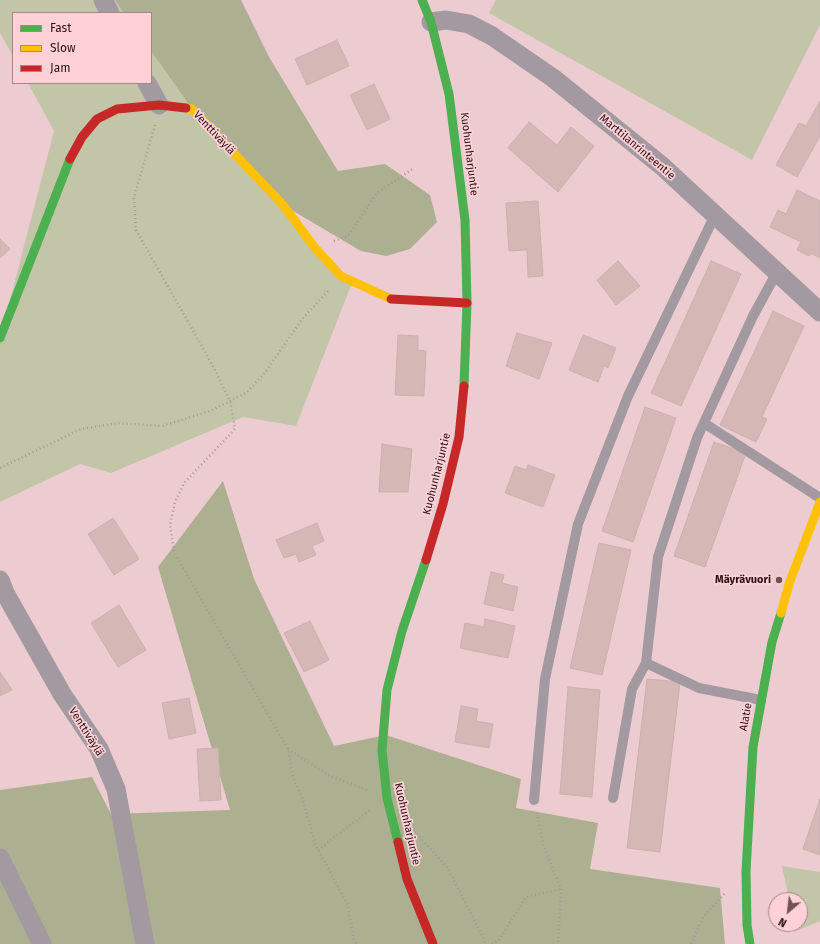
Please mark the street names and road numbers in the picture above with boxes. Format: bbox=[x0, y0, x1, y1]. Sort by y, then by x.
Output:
street label: Venttiväylä bbox=[190, 108, 238, 158]
street label: Kuohunharjuntie bbox=[457, 111, 481, 197]
street label: Marttilanrinteentie bbox=[597, 112, 677, 182]
street label: Kuohunharjuntie bbox=[420, 432, 454, 516]
street label: Alatie bbox=[737, 702, 755, 732]
street label: Venttiväylä bbox=[66, 705, 106, 759]
street label: Kuohunharjuntie bbox=[391, 782, 423, 866]

